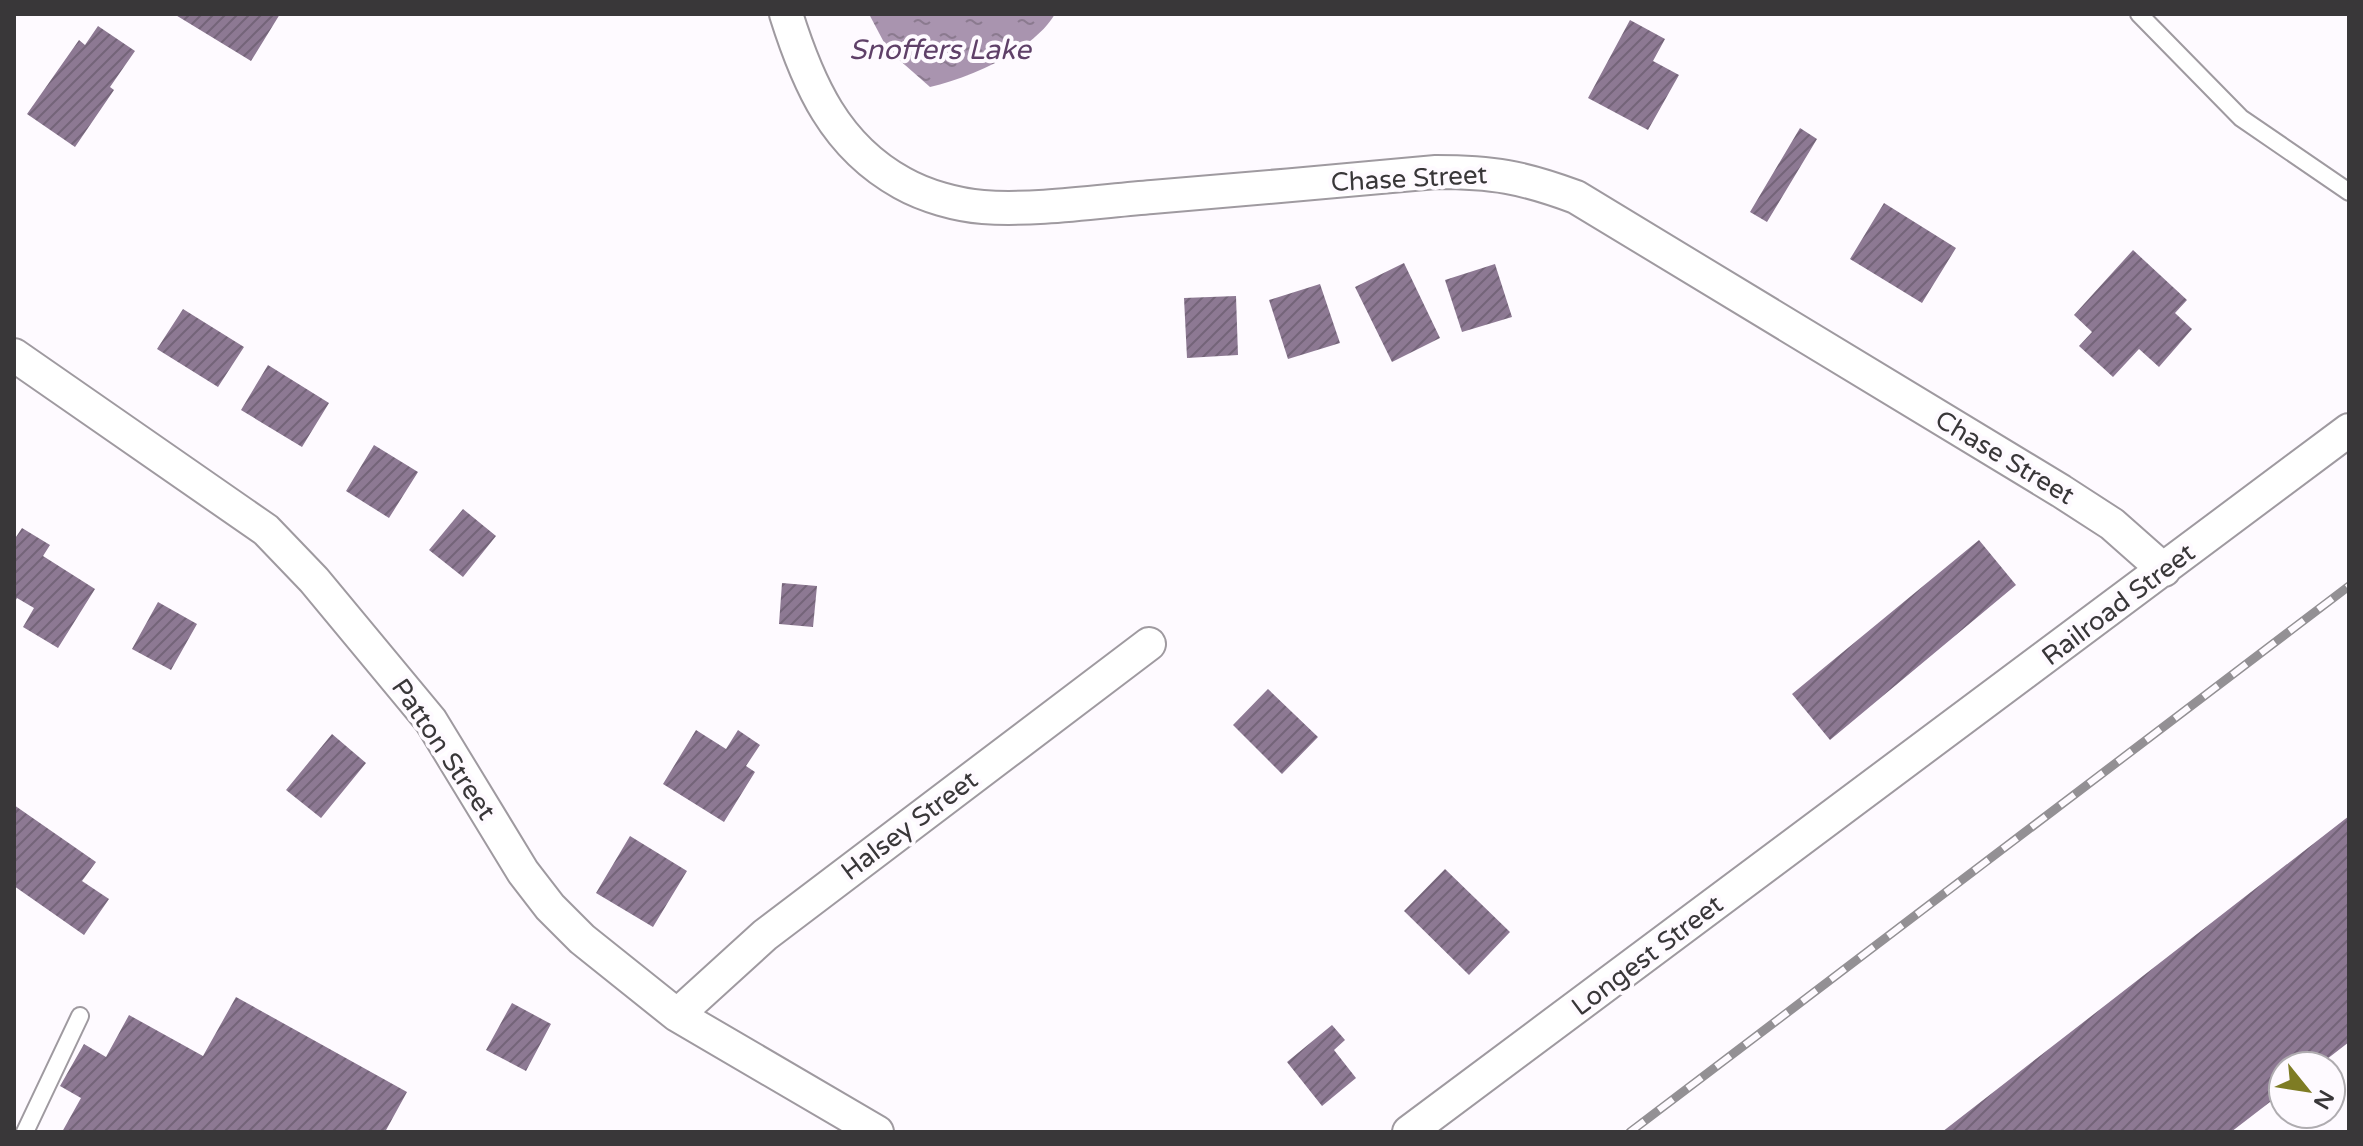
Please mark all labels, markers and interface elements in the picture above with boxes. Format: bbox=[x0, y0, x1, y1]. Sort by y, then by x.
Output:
water label: Snoffers Lake bbox=[849, 33, 1033, 67]
street label: Chase Street bbox=[1330, 159, 1488, 198]
street label: Chase Street bbox=[1930, 404, 2080, 511]
street label: Railroad Street bbox=[2036, 537, 2201, 672]
street label: Patton Street bbox=[385, 673, 502, 826]
street label: Halsey Street bbox=[835, 764, 984, 887]
street label: Longest Street bbox=[1566, 888, 1729, 1022]
north arrow bbox=[2267, 1050, 2347, 1130]
text: N bbox=[2308, 1085, 2339, 1114]

